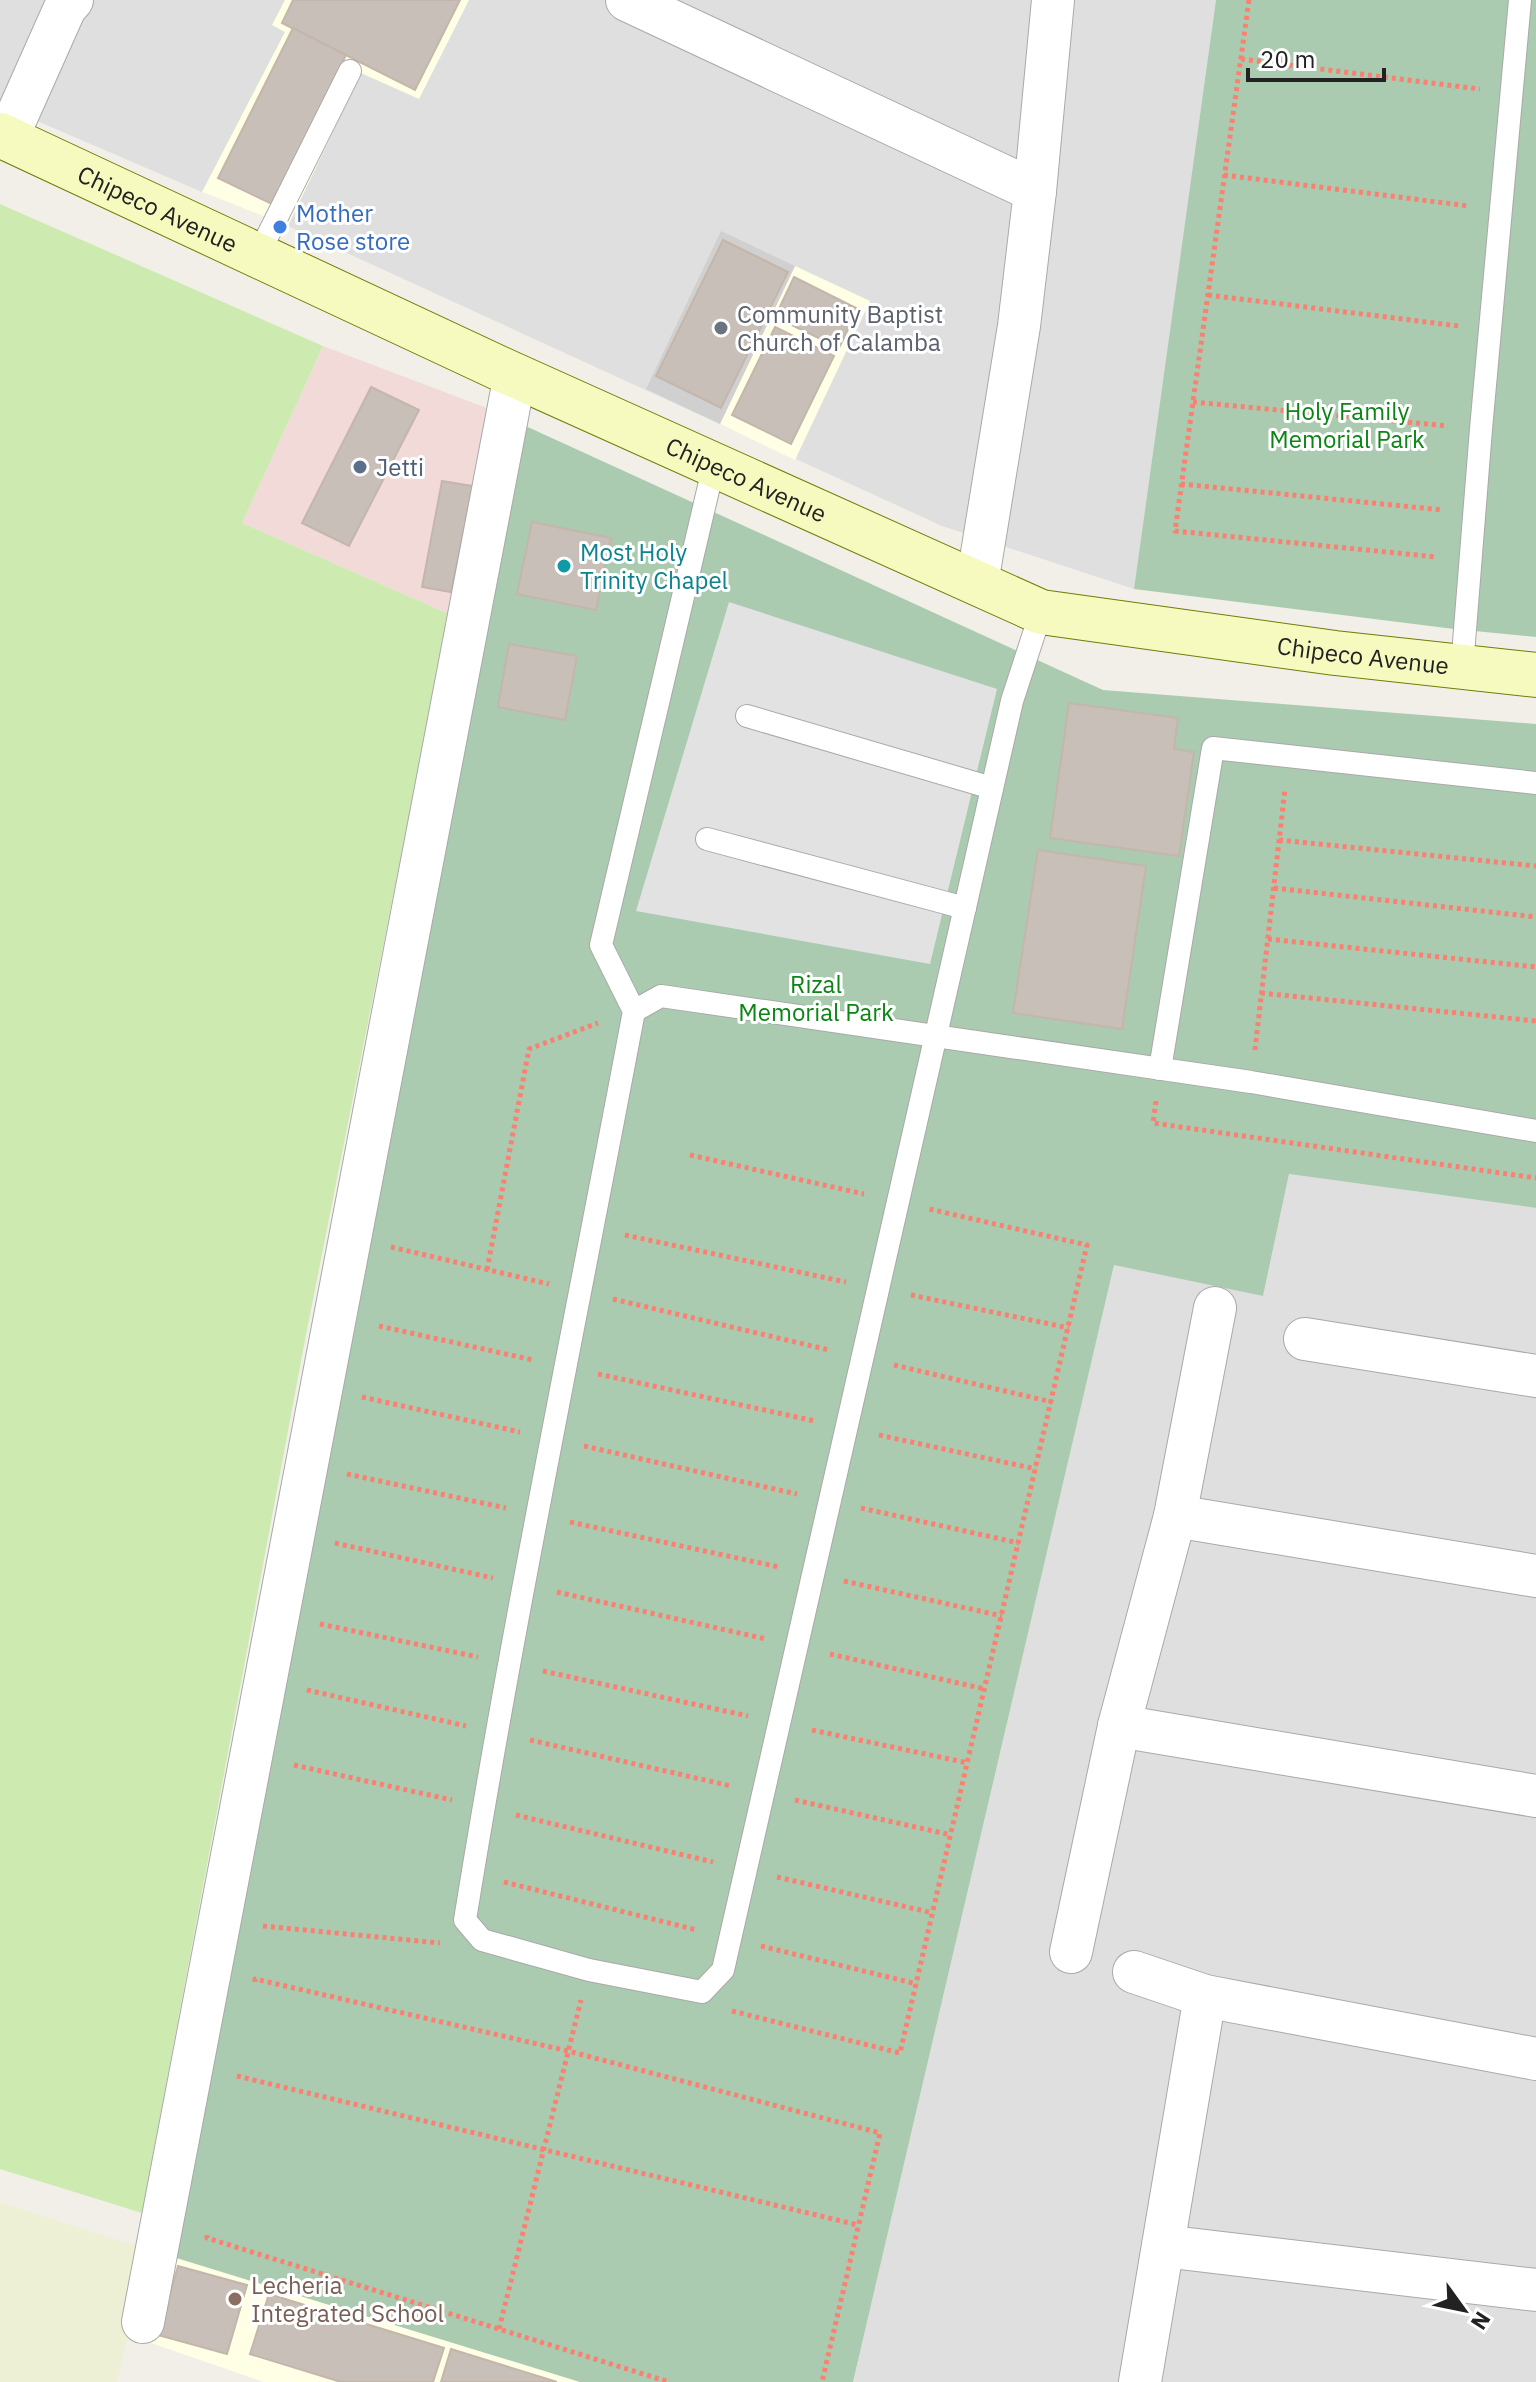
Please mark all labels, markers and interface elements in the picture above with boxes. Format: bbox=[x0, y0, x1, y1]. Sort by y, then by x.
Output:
scale bar bbox=[1248, 32, 1384, 82]
text: 20 m bbox=[1260, 43, 1315, 75]
street label: Chipeco Avenue bbox=[73, 158, 243, 260]
place label: Mother Rose store bbox=[296, 197, 410, 257]
marker: Mother Rose store bbox=[271, 218, 289, 236]
place label: Community Baptist Church of Calamba bbox=[737, 298, 943, 358]
marker: Community Baptist Church of Calamba bbox=[712, 319, 730, 337]
park label: Holy Family Memorial Park bbox=[1269, 395, 1425, 455]
street label: Chipeco Avenue bbox=[661, 429, 832, 530]
place label: Jetti bbox=[376, 451, 424, 483]
marker: Jetti bbox=[351, 458, 369, 476]
place label: Most Holy Trinity Chapel bbox=[580, 536, 728, 596]
marker: Most Holy Trinity Chapel bbox=[555, 557, 573, 575]
street label: Chipeco Avenue bbox=[1275, 629, 1451, 681]
park label: Rizal Memorial Park bbox=[738, 968, 894, 1028]
place label: Lecheria Integrated School bbox=[251, 2269, 444, 2329]
north arrow bbox=[1424, 2270, 1504, 2350]
marker: Lecheria Integrated School bbox=[226, 2290, 244, 2308]
text: N bbox=[1465, 2307, 1498, 2336]

